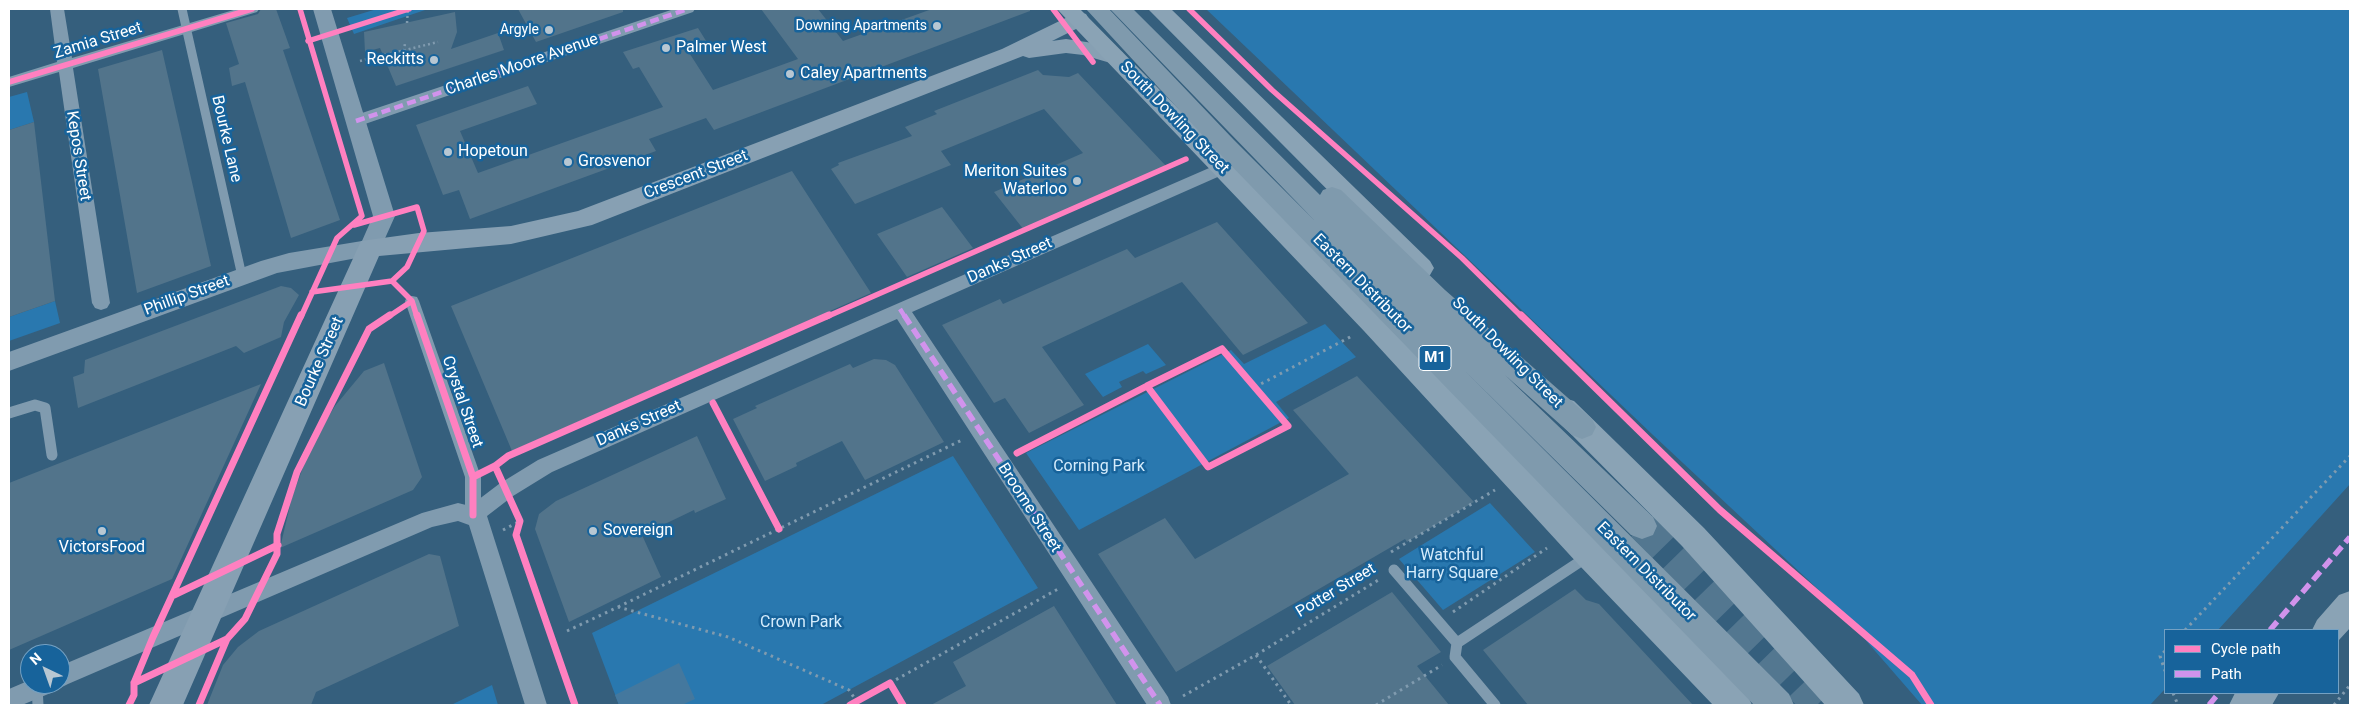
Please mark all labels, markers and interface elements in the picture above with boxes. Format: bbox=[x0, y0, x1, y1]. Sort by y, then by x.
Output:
place label: Downing Apartments bbox=[796, 18, 927, 34]
street label: Zamia Street bbox=[52, 19, 144, 63]
marker: Downing Apartments bbox=[931, 20, 943, 32]
place label: Argyle bbox=[500, 22, 539, 38]
marker: Argyle bbox=[543, 24, 555, 36]
street label: Charles Moore Avenue bbox=[443, 30, 601, 100]
place label: Palmer West bbox=[676, 38, 766, 58]
marker: Palmer West bbox=[660, 42, 672, 54]
place label: Reckitts bbox=[367, 50, 424, 70]
marker: Reckitts bbox=[428, 54, 440, 66]
street label: South Dowling Street bbox=[1115, 58, 1233, 178]
place label: Caley Apartments bbox=[800, 64, 927, 84]
marker: Caley Apartments bbox=[784, 68, 796, 80]
street label: Bourke Lane bbox=[207, 94, 245, 184]
street label: Kepos Street bbox=[61, 110, 95, 202]
place label: Hopetoun bbox=[458, 142, 528, 162]
marker: Hopetoun bbox=[442, 146, 454, 158]
street label: Crescent Street bbox=[641, 146, 751, 204]
place label: Grosvenor bbox=[578, 152, 651, 172]
marker: Grosvenor bbox=[562, 156, 574, 168]
place label: Meriton Suites Waterloo bbox=[964, 162, 1067, 200]
marker: Meriton Suites Waterloo bbox=[1071, 175, 1083, 187]
street label: Eastern Distributor bbox=[1308, 230, 1416, 338]
street label: Danks Street bbox=[965, 234, 1055, 288]
street label: Phillip Street bbox=[142, 272, 232, 320]
street label: South Dowling Street bbox=[1448, 294, 1566, 412]
street label: Bourke Street bbox=[292, 314, 348, 410]
road number: M1 bbox=[1419, 346, 1451, 370]
street label: Crystal Street bbox=[437, 354, 487, 450]
street label: Danks Street bbox=[594, 397, 684, 451]
park label: Corning Park bbox=[1053, 457, 1145, 477]
street label: Broome Street bbox=[993, 460, 1065, 556]
street label: Eastern Distributor bbox=[1592, 518, 1700, 626]
place label: Sovereign bbox=[603, 521, 673, 541]
marker: VictorsFood bbox=[96, 525, 108, 537]
marker: Sovereign bbox=[587, 525, 599, 537]
place label: VictorsFood bbox=[59, 538, 145, 558]
park label: Watchful Harry Square bbox=[1406, 546, 1498, 584]
street label: Potter Street bbox=[1293, 560, 1379, 622]
park label: Crown Park bbox=[760, 613, 842, 633]
legend bbox=[2164, 629, 2339, 694]
text: Cycle path bbox=[2211, 640, 2281, 658]
north arrow bbox=[20, 644, 70, 694]
text: N bbox=[27, 649, 45, 668]
text: Path bbox=[2211, 665, 2242, 683]

